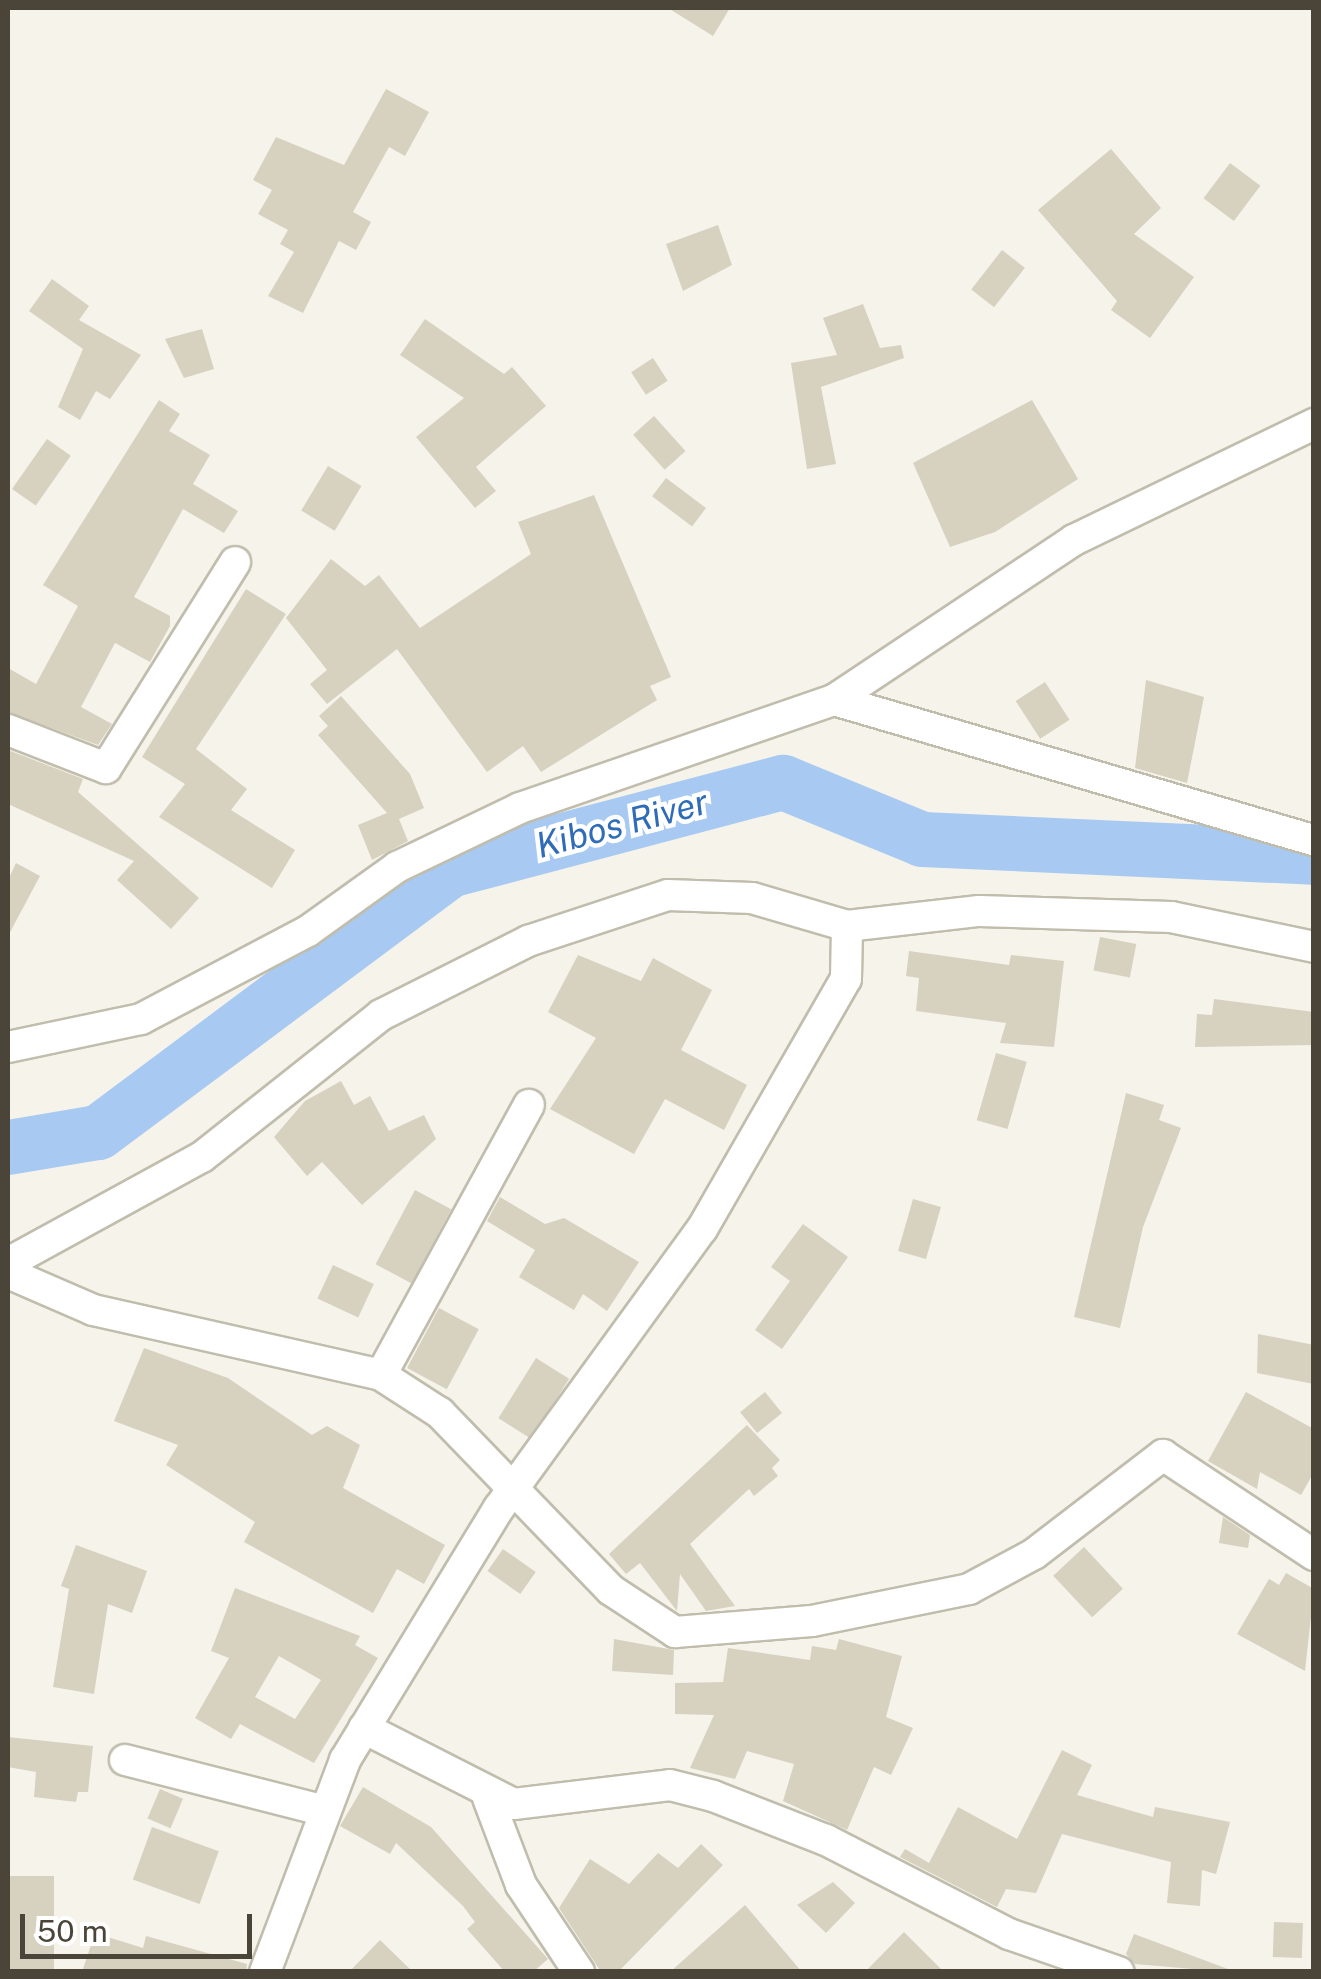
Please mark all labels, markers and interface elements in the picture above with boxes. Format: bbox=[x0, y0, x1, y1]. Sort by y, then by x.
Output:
water label: Kibos River bbox=[531, 781, 713, 867]
scale bar bbox=[25, 1894, 258, 1956]
text: 50 m bbox=[37, 1913, 108, 1949]

